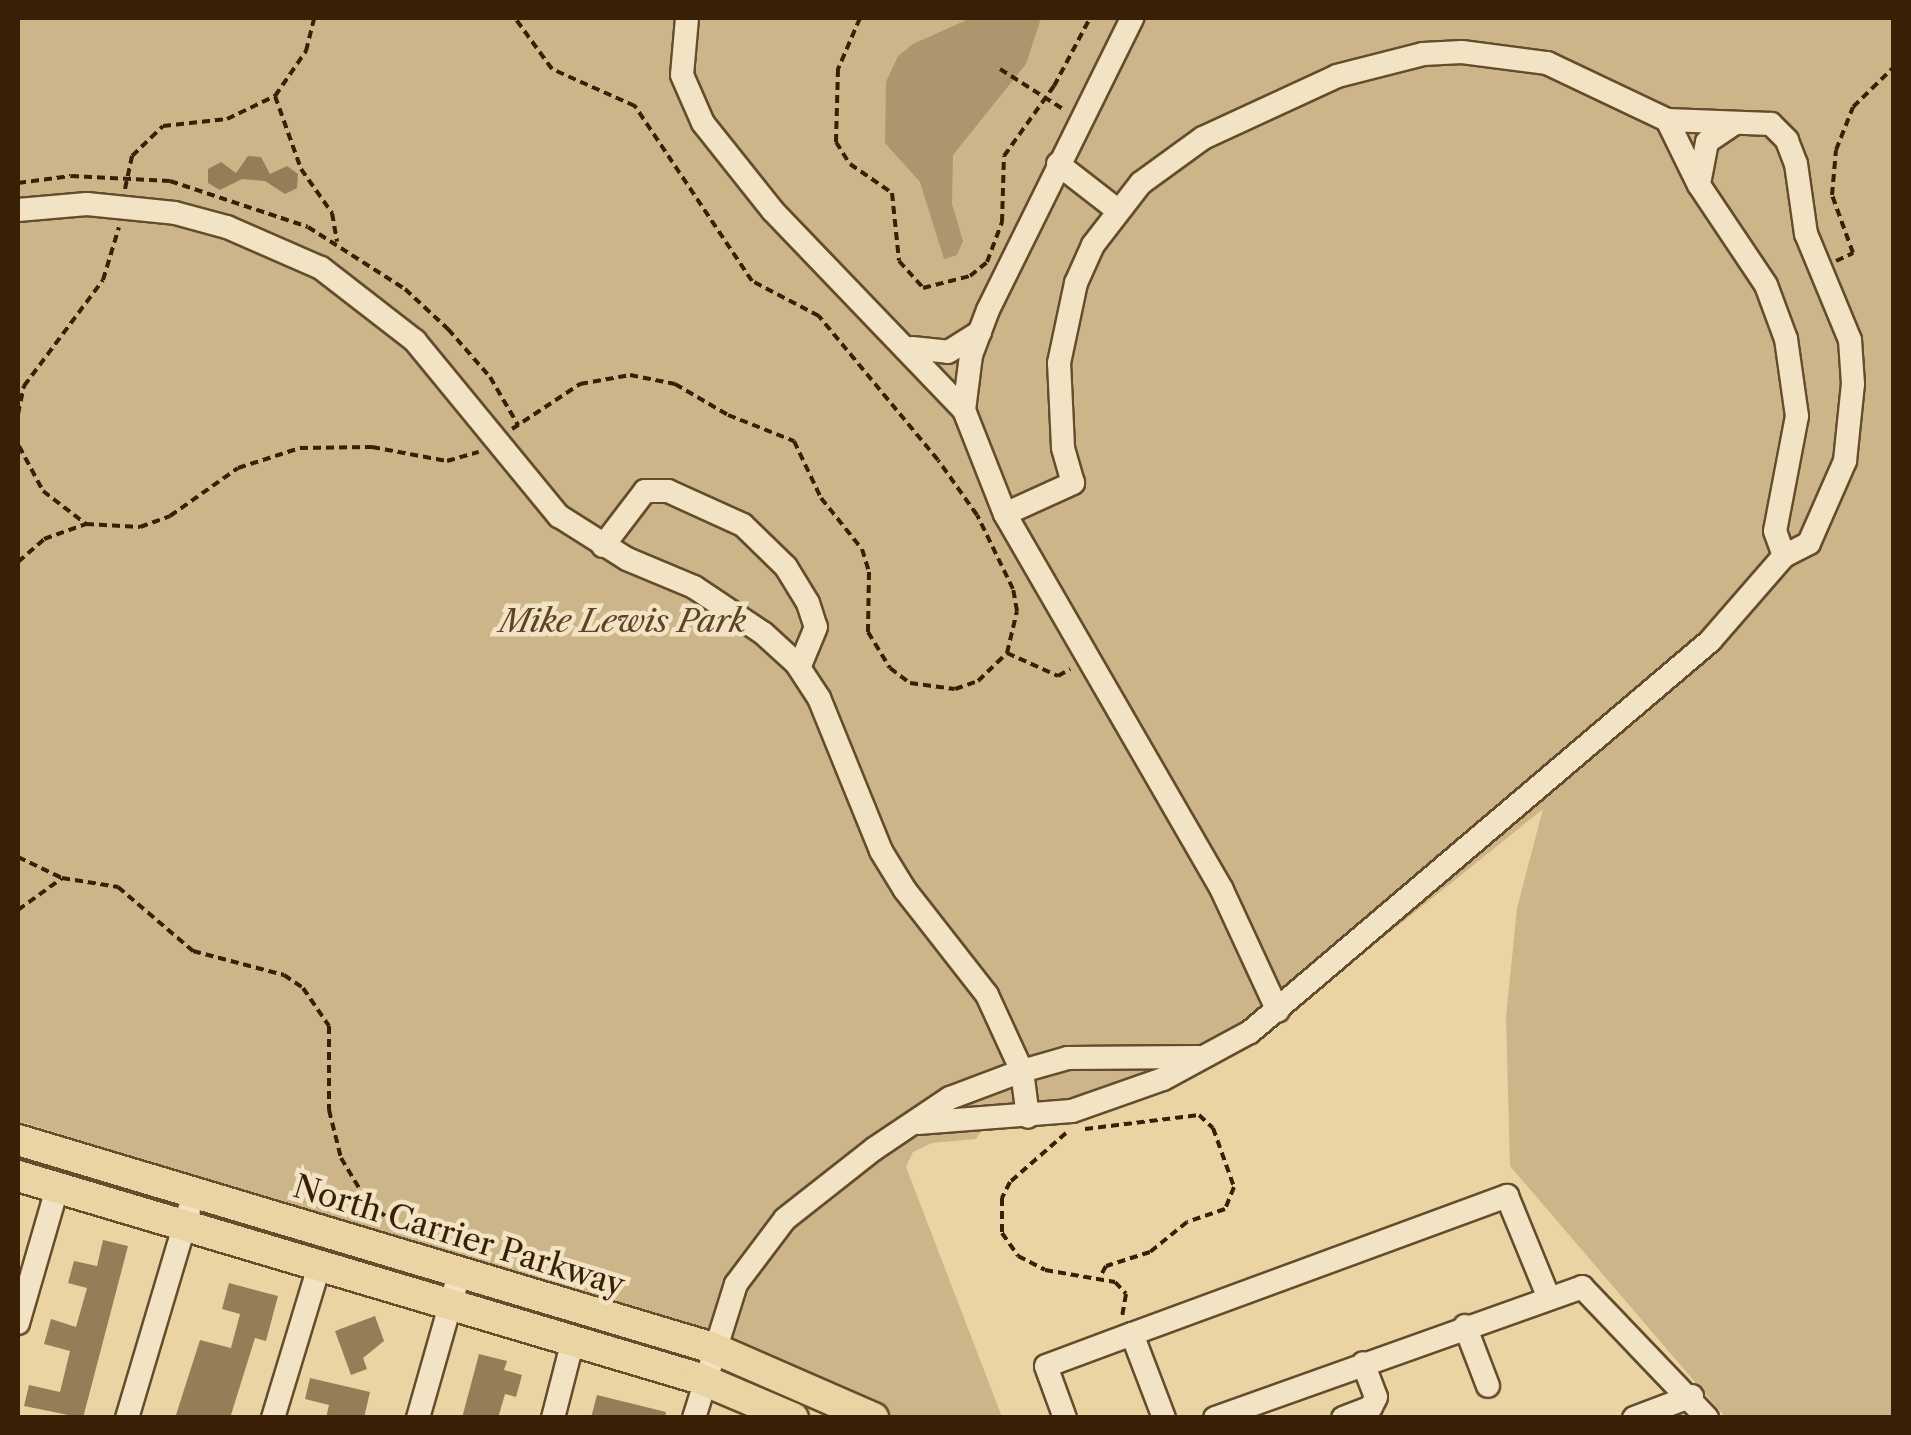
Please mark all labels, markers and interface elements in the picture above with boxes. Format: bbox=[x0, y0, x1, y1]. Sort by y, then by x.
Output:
park label: Mike Lewis Park bbox=[500, 602, 746, 640]
street label: North Carrier Parkway bbox=[288, 1167, 630, 1305]

